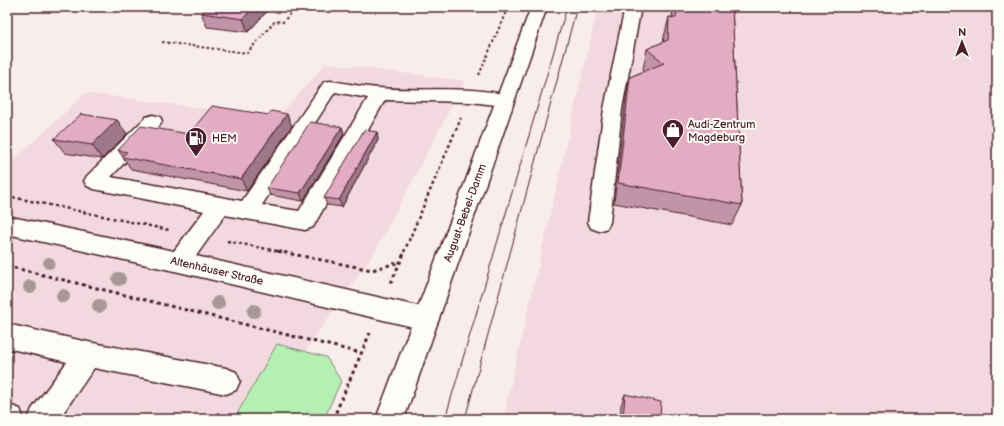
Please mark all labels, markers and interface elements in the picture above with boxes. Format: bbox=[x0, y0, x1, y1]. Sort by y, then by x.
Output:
north arrow bbox=[942, 22, 982, 62]
text: N bbox=[958, 26, 966, 39]
shop icon: Audi-Zentrum Magdeburg bbox=[660, 117, 686, 150]
place label: Audi-Zentrum Magdeburg bbox=[688, 118, 755, 144]
fuel station icon: HEM bbox=[183, 125, 209, 158]
place label: HEM bbox=[212, 132, 237, 145]
street label: August-Bebel-Damm bbox=[441, 162, 489, 264]
street label: Altenhäuser Straße bbox=[169, 254, 265, 288]

